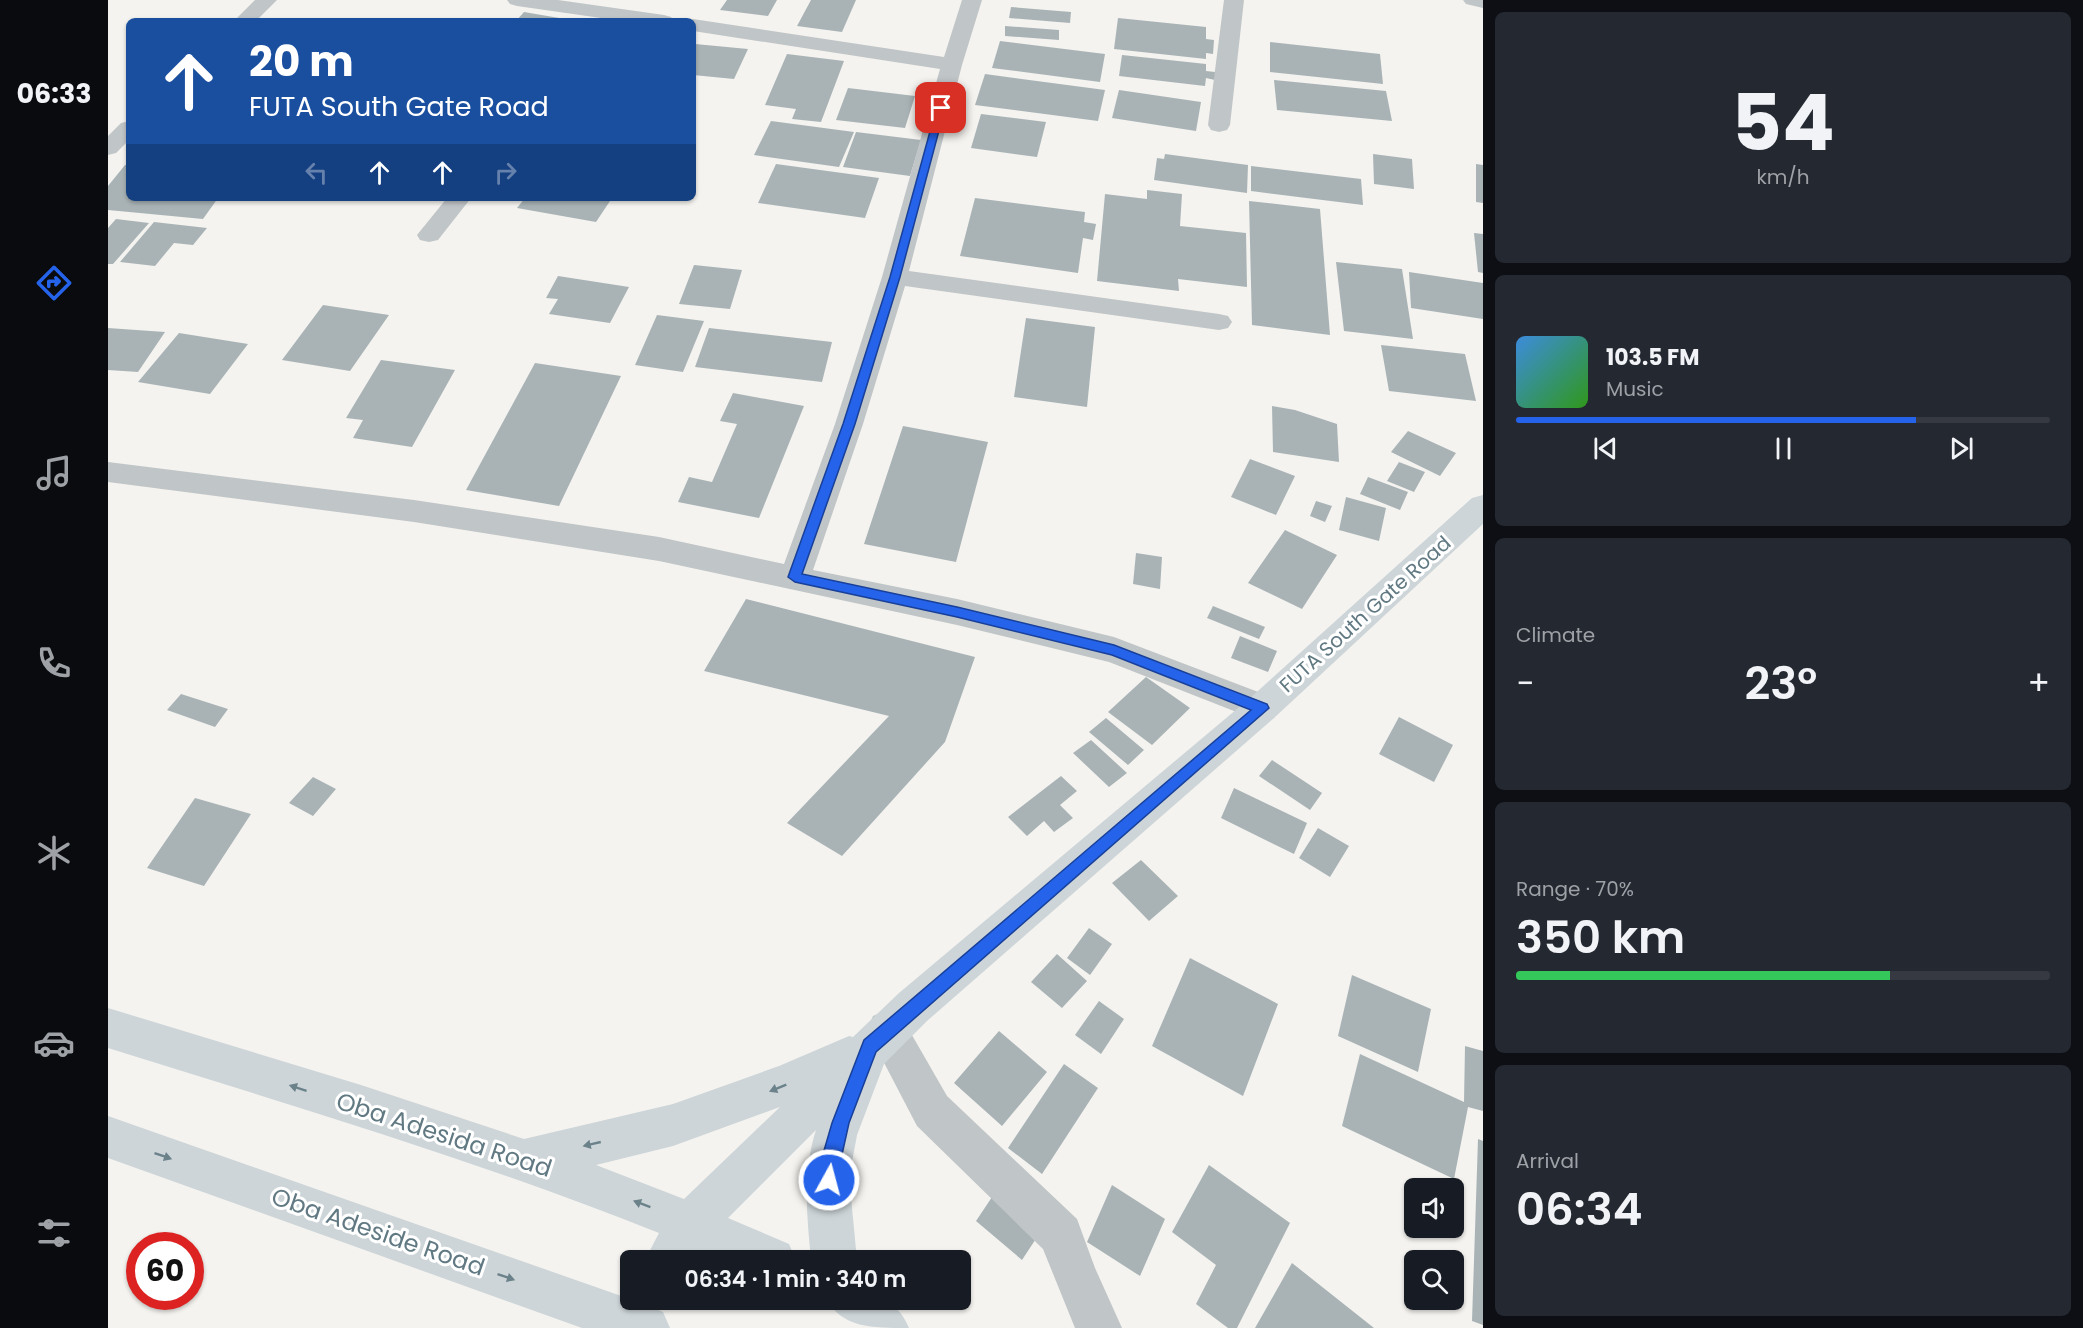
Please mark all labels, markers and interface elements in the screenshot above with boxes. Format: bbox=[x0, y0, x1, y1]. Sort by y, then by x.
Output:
text: 20 m bbox=[249, 32, 354, 91]
icon: ahead bbox=[150, 42, 228, 120]
text: 54 bbox=[1731, 68, 1835, 177]
text: 06:33 bbox=[16, 75, 92, 112]
pin bbox=[915, 82, 966, 133]
text: FUTA South Gate Road bbox=[249, 88, 549, 125]
icon: arrive bbox=[924, 91, 957, 124]
icon: left bbox=[300, 156, 333, 189]
icon: ahead bbox=[363, 156, 396, 189]
icon: ahead bbox=[426, 156, 459, 189]
icon: right bbox=[489, 156, 522, 189]
text: km/h bbox=[1756, 163, 1810, 191]
icon: directions bbox=[33, 262, 75, 304]
text: 103.5 FM bbox=[1606, 342, 1699, 373]
text: Music bbox=[1606, 375, 1664, 403]
icon: previous bbox=[1589, 432, 1622, 465]
icon: pause bbox=[1767, 432, 1800, 465]
icon: next bbox=[1945, 432, 1978, 465]
icon: music bbox=[33, 452, 75, 494]
street label: FUTA South Gate Road bbox=[1273, 529, 1457, 699]
text: Climate bbox=[1516, 621, 1595, 649]
icon: phone bbox=[33, 642, 75, 684]
text: 23° bbox=[1744, 652, 1817, 715]
text: − bbox=[1516, 660, 1534, 707]
text: + bbox=[2027, 660, 2050, 707]
icon: climate bbox=[33, 832, 75, 874]
text: Range · 70% bbox=[1516, 875, 1634, 903]
text: 350 km bbox=[1516, 906, 1685, 969]
icon: car bbox=[33, 1022, 75, 1064]
one-way arrow bbox=[289, 1083, 307, 1092]
one-way arrow bbox=[769, 1083, 787, 1093]
street label: Oba Adesida Road bbox=[332, 1084, 556, 1185]
one-way arrow bbox=[582, 1140, 601, 1149]
text: Arrival bbox=[1516, 1147, 1579, 1175]
position arrow bbox=[797, 1148, 861, 1212]
one-way arrow bbox=[154, 1152, 172, 1162]
map controls bbox=[1404, 1178, 1464, 1310]
button: sound bbox=[1404, 1178, 1464, 1238]
text: 06:34 bbox=[1516, 1178, 1642, 1241]
street label: Oba Adeside Road bbox=[267, 1180, 489, 1283]
one-way arrow bbox=[633, 1198, 651, 1208]
icon: filters bbox=[33, 1212, 75, 1254]
speed limit sign: 60 bbox=[126, 1232, 204, 1310]
button: search bbox=[1404, 1250, 1464, 1310]
text: 06:34 · 1 min · 340 m bbox=[685, 1264, 906, 1295]
one-way arrow bbox=[497, 1272, 515, 1282]

